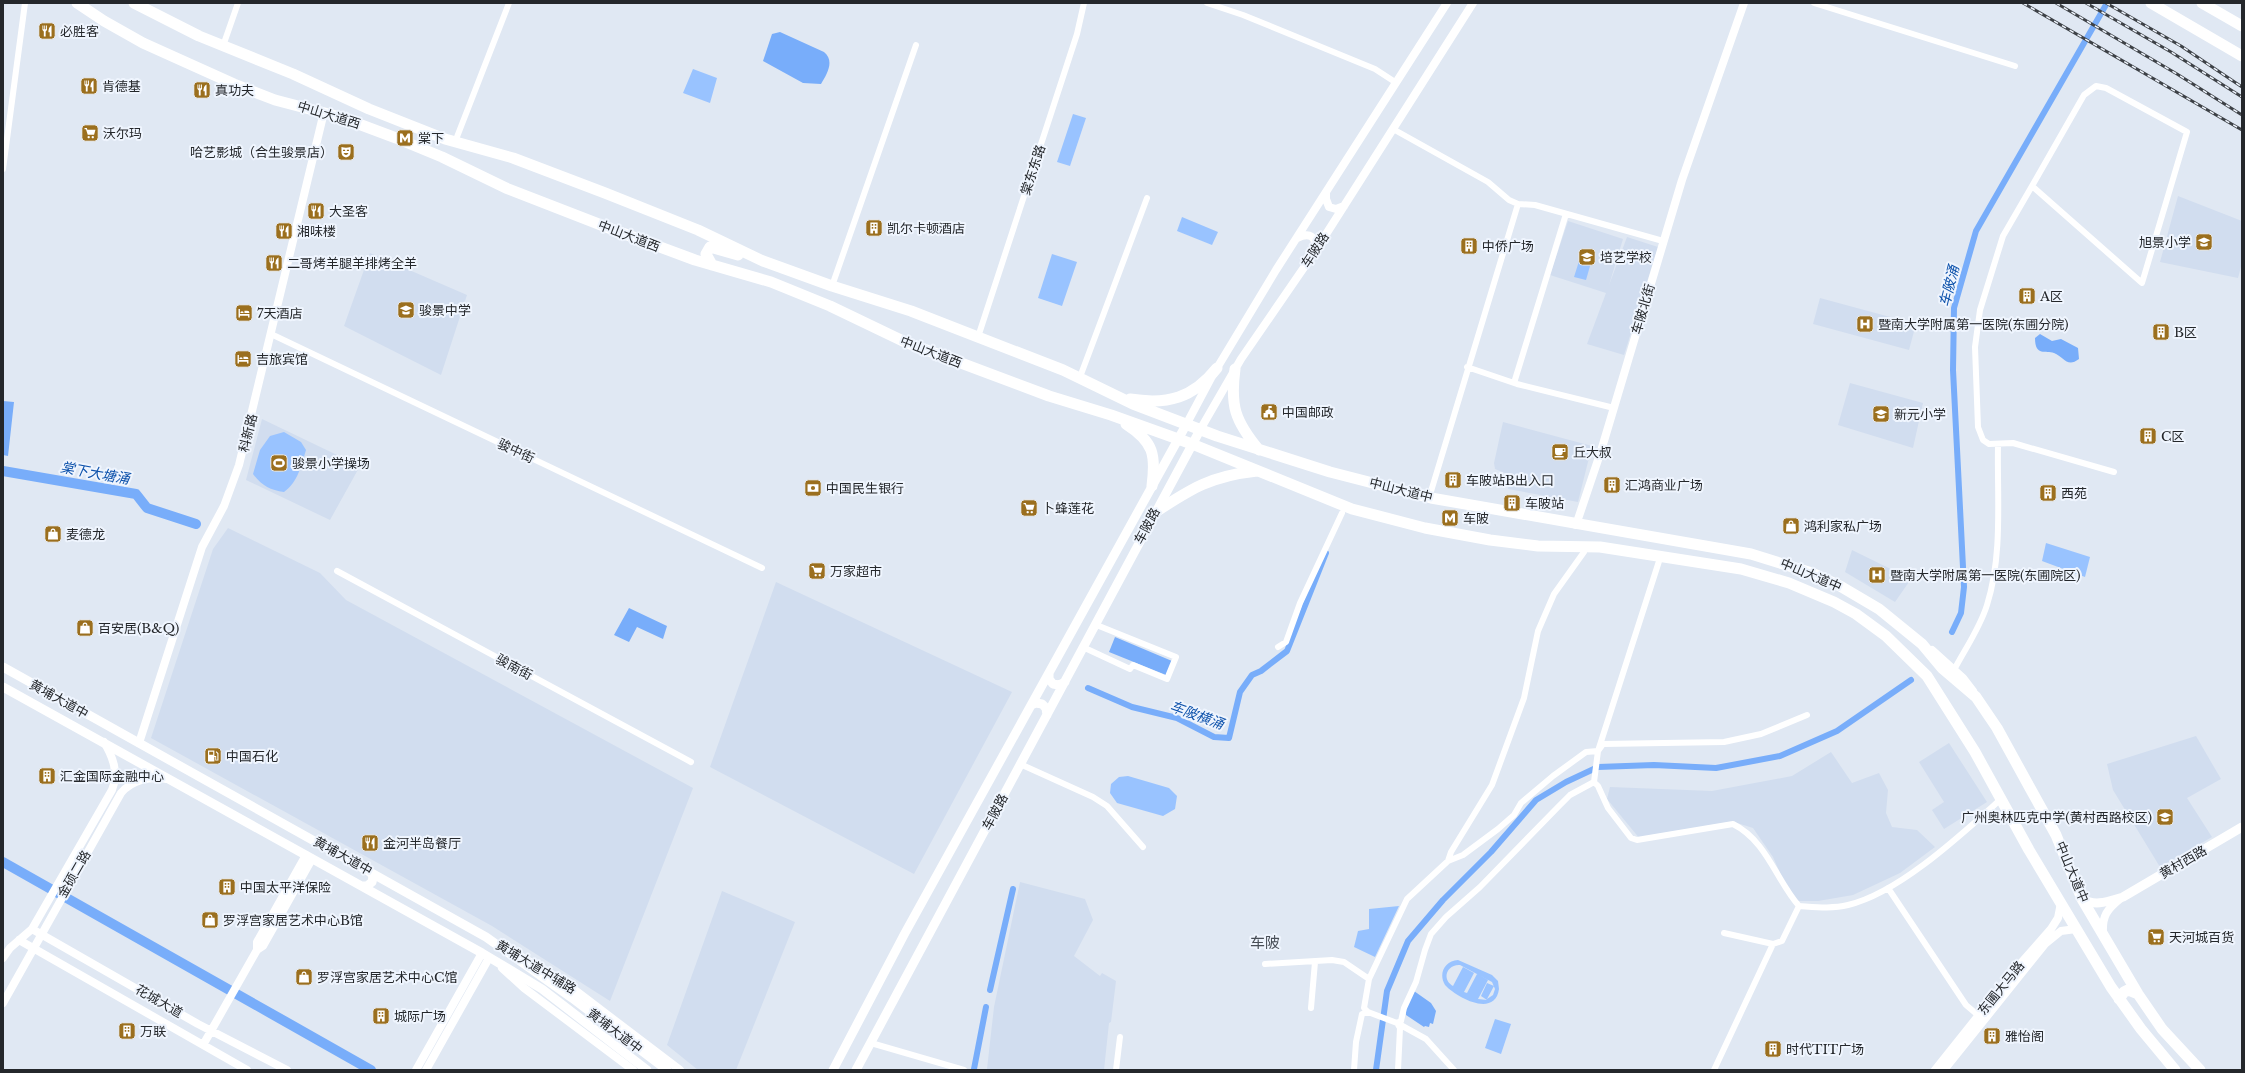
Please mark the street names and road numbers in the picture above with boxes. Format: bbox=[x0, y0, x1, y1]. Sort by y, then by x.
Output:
street label: 中山大道西 bbox=[295, 97, 363, 133]
street label: 棠东东路 bbox=[1017, 143, 1049, 197]
street label: 中山大道西 bbox=[596, 216, 662, 256]
street label: 车陂路 bbox=[1297, 229, 1333, 271]
street label: 车陂北街 bbox=[1628, 282, 1658, 336]
street label: 中山大道西 bbox=[898, 332, 964, 372]
street label: 科新路 bbox=[235, 412, 261, 454]
street label: 骏中街 bbox=[495, 435, 537, 467]
street label: 中山大道中 bbox=[1367, 474, 1435, 506]
street label: 车陂路 bbox=[1130, 505, 1164, 547]
street label: 中山大道中 bbox=[1778, 554, 1844, 596]
street label: 骏南街 bbox=[493, 650, 535, 684]
street label: 黄埔大道中 bbox=[26, 676, 92, 722]
street label: 车陂路 bbox=[978, 791, 1012, 833]
street label: 黄埔大道中 bbox=[310, 833, 376, 879]
street label: 中山大道中 bbox=[2051, 839, 2093, 905]
street label: 黄村西路 bbox=[2156, 842, 2210, 882]
street label: 金硕二路 bbox=[54, 847, 94, 901]
street label: 黄埔大道中辅路 bbox=[493, 936, 579, 998]
street label: 东圃大马路 bbox=[1974, 957, 2028, 1019]
street label: 花城大道 bbox=[132, 981, 186, 1021]
street label: 黄埔大道中 bbox=[584, 1005, 646, 1057]

